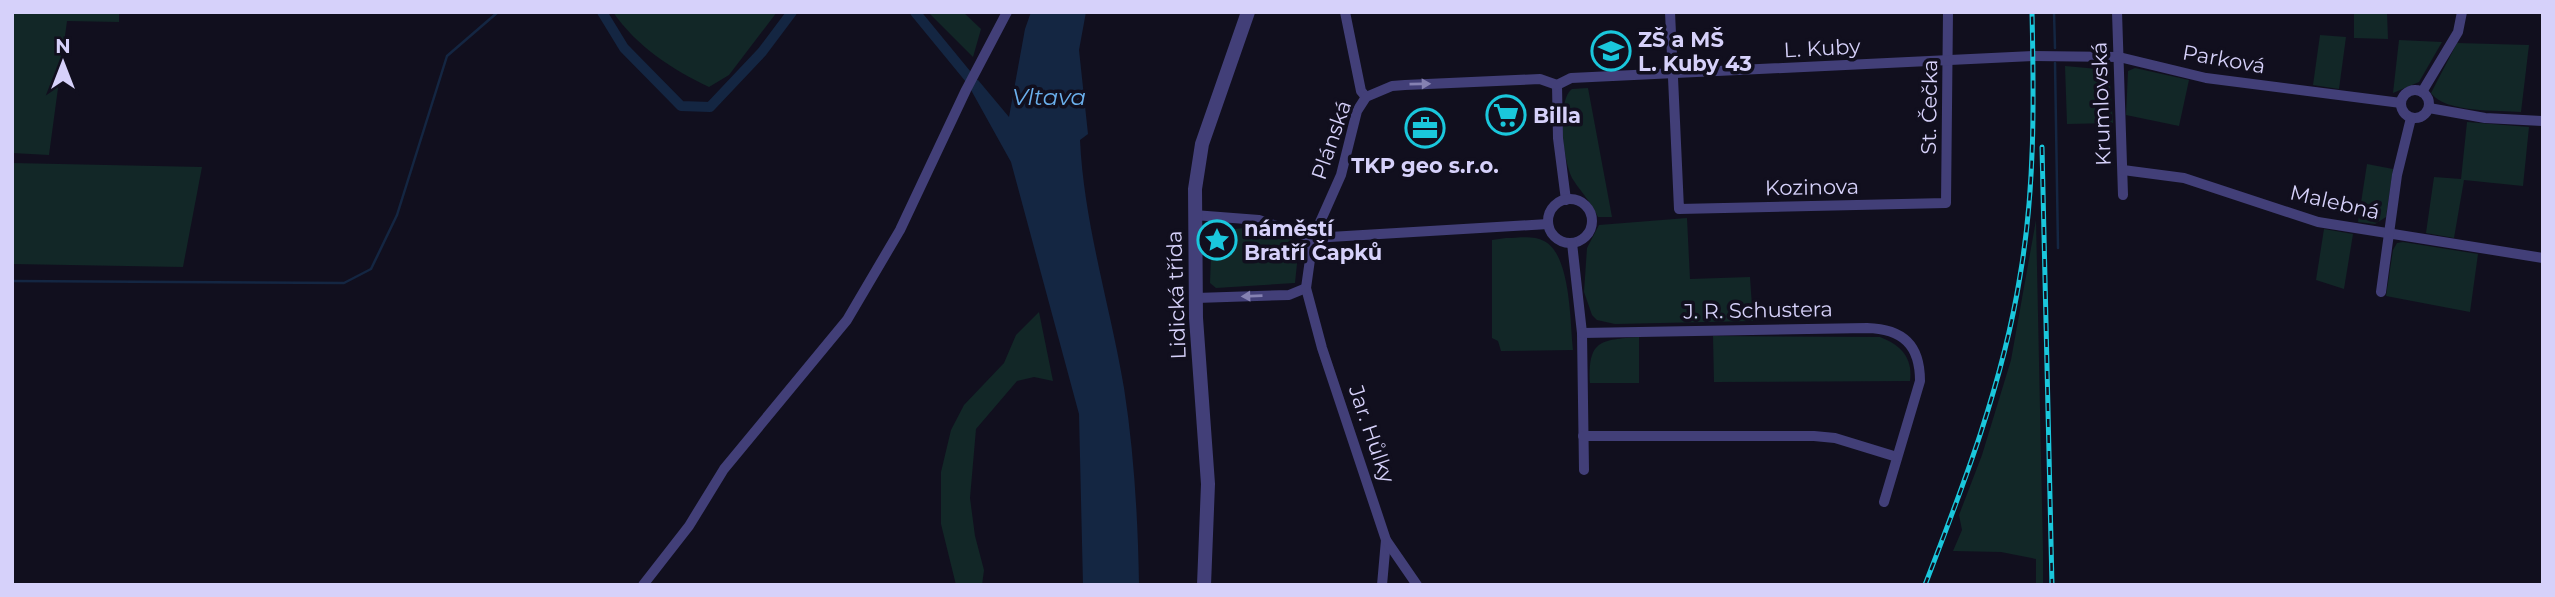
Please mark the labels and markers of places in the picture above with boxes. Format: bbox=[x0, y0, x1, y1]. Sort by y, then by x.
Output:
place label: ZŠ a MŠ L. Kuby 43 bbox=[1638, 27, 1752, 76]
school or university icon: ZŠ a MŠ L. Kuby 43 bbox=[1590, 30, 1632, 72]
supermarket icon: Billa bbox=[1485, 94, 1527, 136]
place label: Billa bbox=[1533, 103, 1581, 128]
office icon: TKP geo s.r.o. bbox=[1404, 107, 1446, 149]
place label: TKP geo s.r.o. bbox=[1351, 153, 1499, 178]
place label: náměstí Bratří Čapků bbox=[1244, 216, 1382, 265]
place icon: náměstí Bratří Čapků bbox=[1196, 219, 1238, 261]

